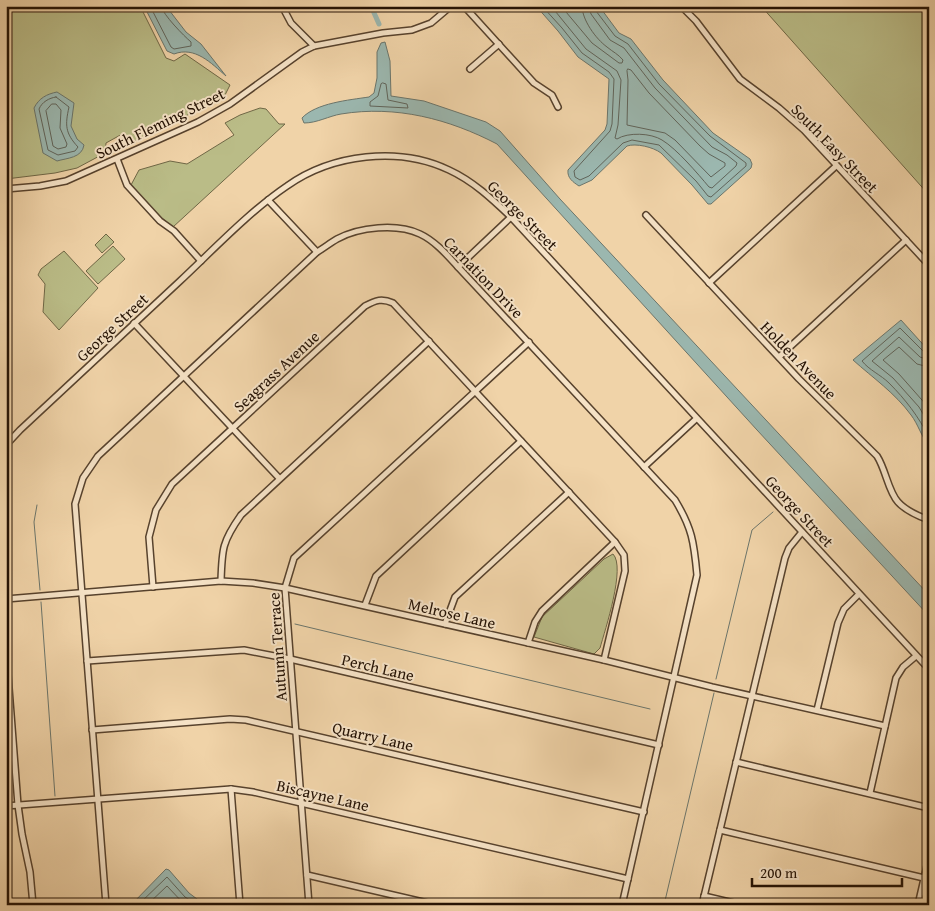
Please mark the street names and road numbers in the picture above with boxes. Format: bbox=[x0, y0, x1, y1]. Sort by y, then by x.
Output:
street label: South Fleming Street bbox=[91, 81, 229, 165]
street label: South Easy Street bbox=[786, 98, 884, 199]
street label: George Street bbox=[482, 174, 564, 256]
street label: Carnation Drive bbox=[439, 230, 529, 324]
street label: George Street bbox=[70, 287, 154, 367]
street label: Holden Avenue bbox=[755, 315, 843, 405]
street label: Seagrass Avenue bbox=[228, 325, 324, 417]
street label: George Street bbox=[760, 469, 840, 553]
street label: Melrose Lane bbox=[406, 591, 498, 635]
street label: Autumn Terrace bbox=[261, 592, 293, 702]
street label: Perch Lane bbox=[339, 647, 417, 687]
street label: Quarry Lane bbox=[330, 715, 416, 757]
street label: Biscayne Lane bbox=[274, 773, 372, 817]

